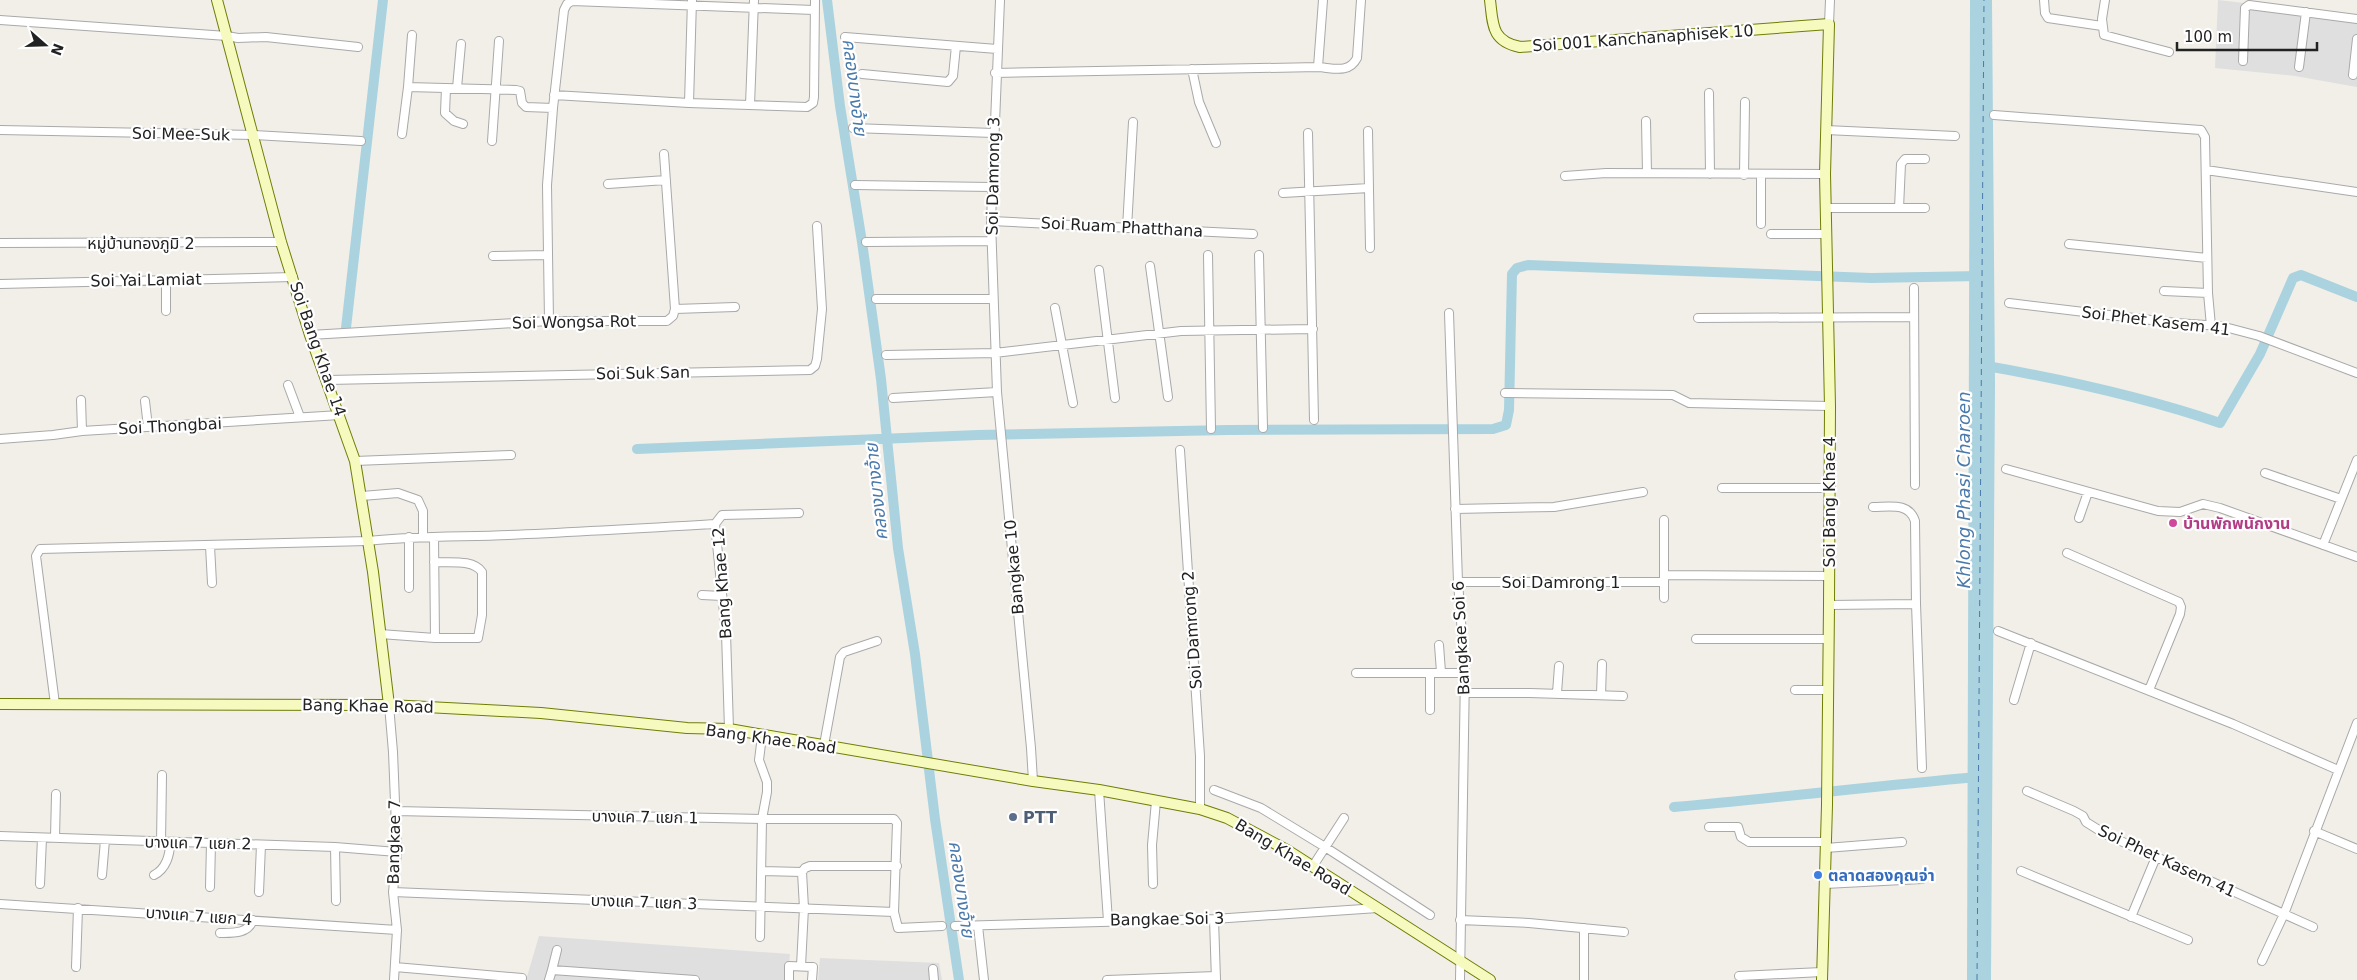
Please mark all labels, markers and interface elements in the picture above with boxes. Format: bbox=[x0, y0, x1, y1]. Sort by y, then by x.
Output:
north arrow bbox=[20, 20, 70, 70]
scale bar bbox=[2177, 20, 2317, 52]
street label: Soi 001 Kanchanaphisek 10 bbox=[1532, 21, 1754, 55]
text: 100 m bbox=[2184, 28, 2232, 46]
water label: คลองบางอ้าย bbox=[839, 37, 872, 138]
text: N bbox=[48, 41, 67, 58]
street label: Soi Damrong 3 bbox=[982, 116, 1004, 236]
street label: Soi Mee-Suk bbox=[132, 124, 231, 144]
street label: Soi Ruam Phatthana bbox=[1040, 213, 1204, 241]
street label: หมู่บ้านทองภูมิ 2 bbox=[87, 234, 195, 253]
street label: Soi Yai Lamiat bbox=[90, 270, 202, 290]
street label: Soi Bang Khae 14 bbox=[286, 279, 350, 419]
street label: Soi Phet Kasem 41 bbox=[2081, 302, 2231, 340]
street label: Soi Wongsa Rot bbox=[512, 311, 636, 333]
street label: Soi Suk San bbox=[596, 363, 690, 383]
water label: Khlong Phasi Charoen bbox=[1953, 391, 1974, 589]
street label: Soi Thongbai bbox=[118, 414, 222, 438]
street label: Soi Bang Khae 4 bbox=[1820, 436, 1839, 568]
water label: คลองบางอ้าย bbox=[860, 441, 892, 542]
place label: บ้านพักพนักงาน bbox=[2183, 514, 2290, 533]
marker: บ้านพักพนักงาน bbox=[2167, 517, 2179, 529]
street label: Bangkae 10 bbox=[1000, 519, 1028, 615]
street label: Bang Khae 12 bbox=[709, 527, 735, 639]
street label: Soi Damrong 2 bbox=[1178, 570, 1206, 690]
street label: Soi Damrong 1 bbox=[1502, 573, 1620, 592]
street label: Bangkae Soi 6 bbox=[1449, 580, 1473, 696]
street label: Bang Khae Road bbox=[302, 695, 434, 717]
street label: Bang Khae Road bbox=[704, 720, 838, 758]
street label: Bangkae 7 bbox=[384, 799, 404, 885]
street label: บางแค 7 แยก 1 bbox=[591, 807, 699, 827]
place label: PTT bbox=[1023, 808, 1057, 827]
marker: PTT bbox=[1007, 811, 1019, 823]
street label: Bang Khae Road bbox=[1232, 815, 1354, 899]
street label: Soi Phet Kasem 41 bbox=[2095, 821, 2239, 901]
street label: บางแค 7 แยก 2 bbox=[144, 833, 252, 853]
water label: คลองบางอ้าย bbox=[945, 839, 979, 940]
place label: ตลาดสองคุณจ่า bbox=[1828, 866, 1935, 885]
marker: ตลาดสองคุณจ่า bbox=[1812, 869, 1824, 881]
street label: บางแค 7 แยก 3 bbox=[590, 891, 698, 913]
street label: บางแค 7 แยก 4 bbox=[145, 903, 253, 929]
street label: Bangkae Soi 3 bbox=[1110, 909, 1224, 929]

